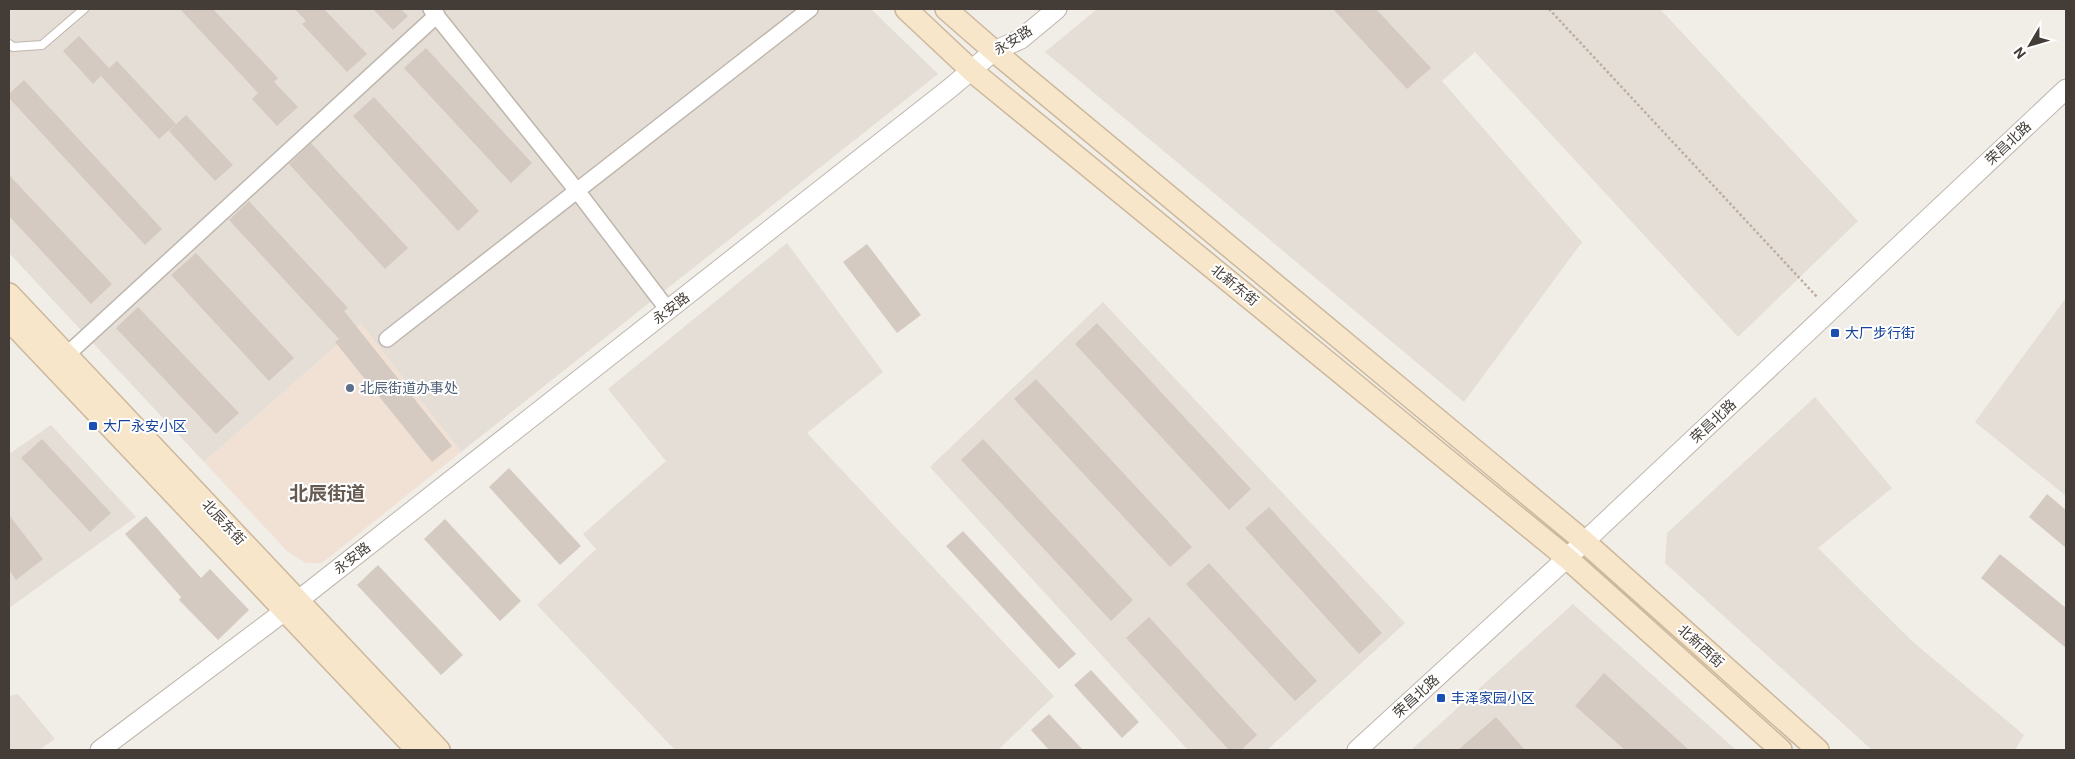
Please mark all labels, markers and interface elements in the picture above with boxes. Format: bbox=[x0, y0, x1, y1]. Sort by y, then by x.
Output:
north arrow bbox=[2005, 20, 2055, 70]
street label: 永安路 bbox=[991, 22, 1035, 58]
text: N bbox=[2010, 44, 2029, 62]
street label: 荣昌北路 bbox=[1982, 118, 2034, 168]
street label: 北新东街 bbox=[1208, 261, 1262, 309]
street label: 永安路 bbox=[650, 289, 692, 327]
place label: 大厂步行街 bbox=[1845, 325, 1915, 341]
marker: 大厂步行街 bbox=[1829, 327, 1841, 339]
place label: 北辰街道办事处 bbox=[360, 380, 458, 396]
marker: 北辰街道办事处 bbox=[344, 382, 356, 394]
street label: 荣昌北路 bbox=[1687, 396, 1739, 446]
place label: 大厂永安小区 bbox=[103, 418, 187, 434]
marker: 大厂永安小区 bbox=[87, 420, 99, 432]
district label: 北辰街道 bbox=[289, 482, 365, 505]
street label: 北辰东街 bbox=[199, 496, 249, 548]
street label: 永安路 bbox=[331, 539, 373, 577]
street label: 北新西街 bbox=[1675, 621, 1727, 671]
street label: 荣昌北路 bbox=[1390, 671, 1442, 721]
place label: 丰泽家园小区 bbox=[1451, 690, 1535, 706]
marker: 丰泽家园小区 bbox=[1435, 692, 1447, 704]

